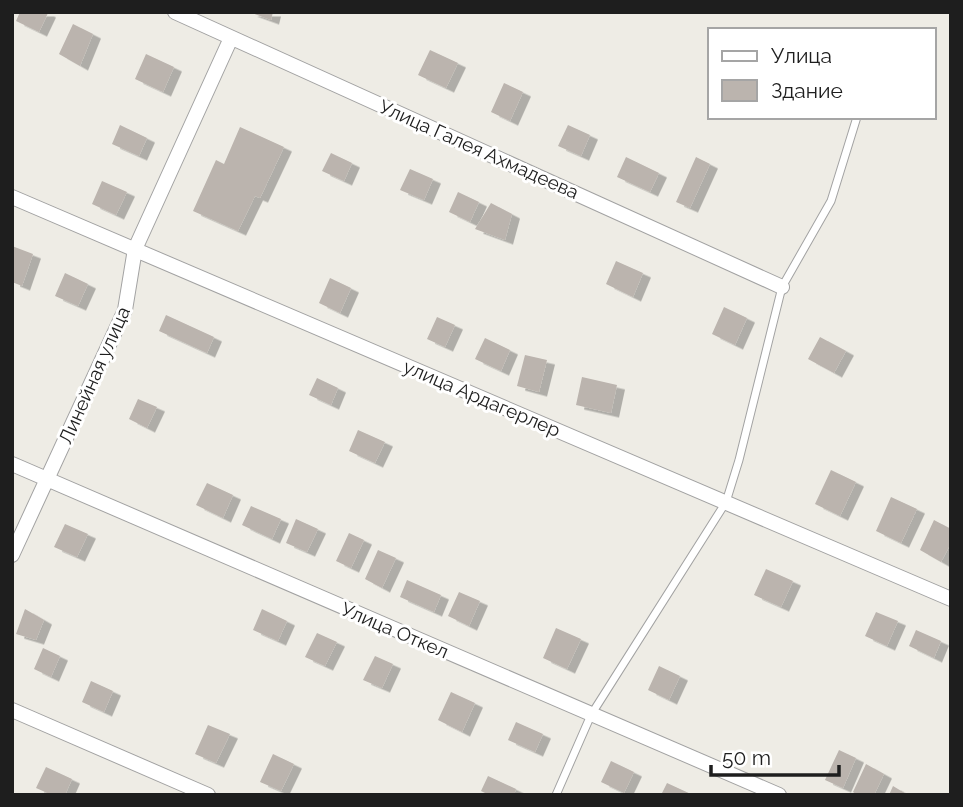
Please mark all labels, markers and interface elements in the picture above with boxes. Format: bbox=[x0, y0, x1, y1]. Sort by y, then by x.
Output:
legend bbox=[708, 28, 935, 119]
text: Улица bbox=[771, 43, 832, 68]
text: Здание bbox=[771, 78, 843, 103]
street label: Улица Галея Ахмадеева bbox=[376, 95, 582, 203]
street label: Линейная улица bbox=[54, 303, 134, 447]
street label: улица Ардагерлер bbox=[400, 355, 564, 441]
street label: Улица Откел bbox=[338, 597, 452, 663]
scale bar bbox=[711, 734, 839, 778]
text: 50 m bbox=[722, 745, 771, 770]

